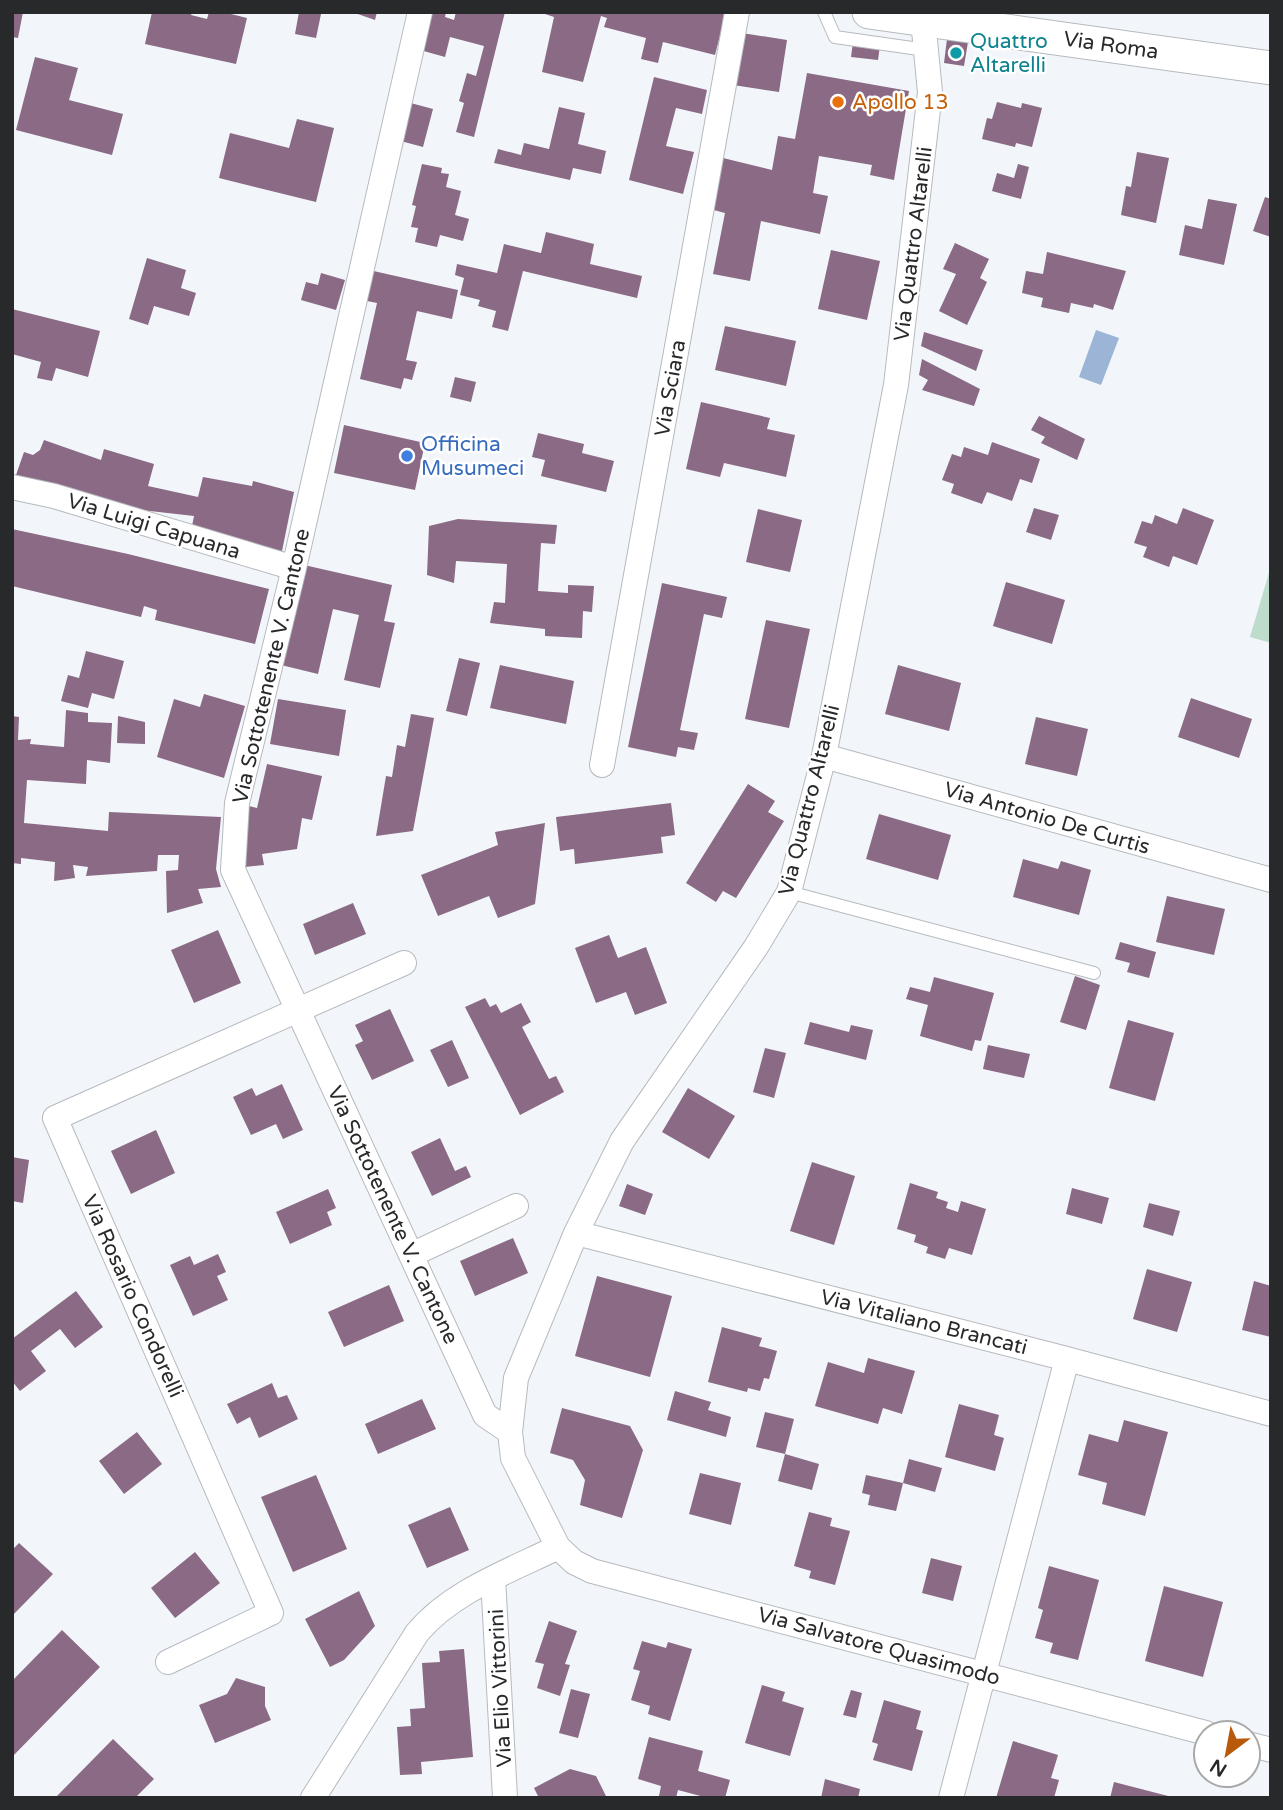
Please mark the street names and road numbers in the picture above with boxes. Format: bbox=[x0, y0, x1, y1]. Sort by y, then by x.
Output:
street label: Via Roma bbox=[1062, 26, 1160, 65]
street label: Via Quattro Altarelli bbox=[889, 145, 938, 343]
street label: Via Sciara bbox=[650, 338, 691, 438]
street label: Via Luigi Capuana bbox=[64, 488, 243, 565]
street label: Via Sottotenente V. Cantone bbox=[228, 526, 315, 806]
street label: Via Quattro Altarelli bbox=[774, 702, 845, 898]
street label: Via Antonio De Curtis bbox=[941, 777, 1153, 860]
street label: Via Sottotenente V. Cantone bbox=[322, 1082, 463, 1348]
street label: Via Rosario Condorelli bbox=[77, 1191, 189, 1401]
street label: Via Vitaliano Brancati bbox=[818, 1285, 1030, 1360]
street label: Via Salvatore Quasimodo bbox=[755, 1602, 1003, 1691]
street label: Via Elio Vittorini bbox=[484, 1608, 517, 1768]

